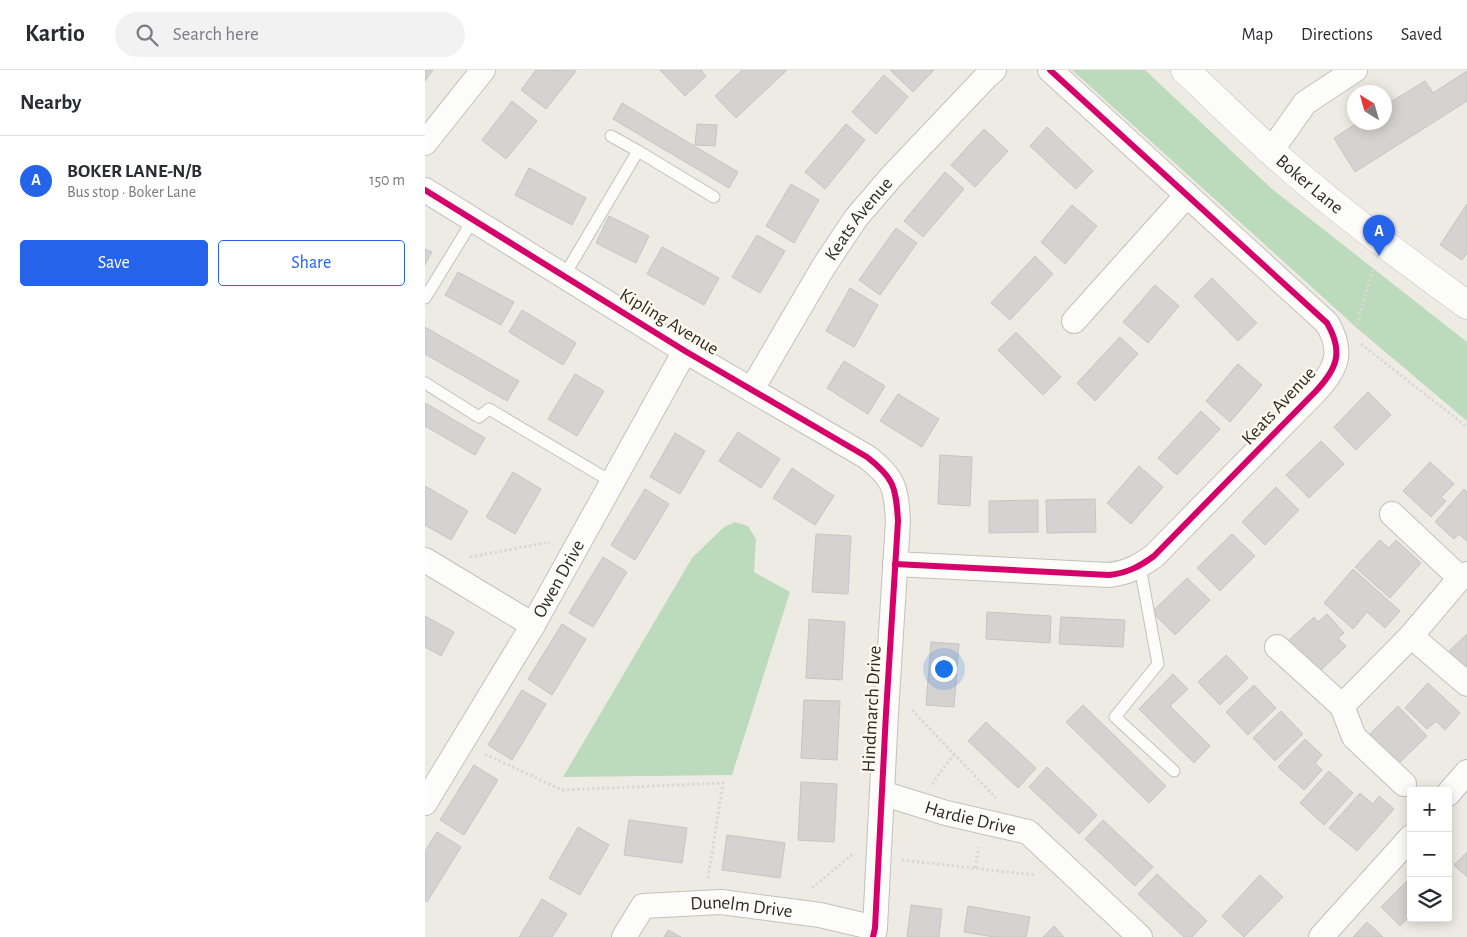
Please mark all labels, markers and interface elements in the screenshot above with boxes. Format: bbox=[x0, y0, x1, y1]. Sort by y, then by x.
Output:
search box bbox=[115, 12, 465, 57]
icon: search bbox=[133, 21, 161, 49]
text: Kartio bbox=[25, 22, 85, 46]
text: Search here bbox=[173, 25, 259, 44]
text: Map bbox=[1242, 26, 1273, 44]
text: Directions bbox=[1301, 26, 1373, 44]
text: Saved bbox=[1401, 26, 1442, 44]
north arrow bbox=[1347, 85, 1392, 130]
text: Nearby bbox=[20, 92, 81, 113]
street label: Boker Lane bbox=[1273, 151, 1347, 217]
text: BOKER LANE-N/B bbox=[67, 162, 202, 181]
text: A bbox=[31, 172, 41, 188]
text: 150 m bbox=[369, 172, 405, 188]
street label: Keats Avenue bbox=[821, 174, 896, 264]
text: Bus stop · Boker Lane bbox=[67, 184, 196, 200]
pin: A bbox=[1363, 215, 1395, 256]
button: Save bbox=[20, 240, 208, 286]
button: Share bbox=[218, 240, 405, 286]
street label: Kipling Avenue bbox=[616, 285, 722, 359]
street label: Keats Avenue bbox=[1238, 363, 1320, 449]
street label: Owen Drive bbox=[529, 537, 588, 621]
street label: Hindmarch Drive bbox=[859, 645, 885, 773]
your location bbox=[931, 656, 957, 682]
map controls bbox=[1407, 787, 1452, 922]
button: + bbox=[1407, 787, 1452, 832]
street label: Hardie Drive bbox=[922, 797, 1018, 838]
button: − bbox=[1407, 832, 1452, 877]
button: layers bbox=[1407, 877, 1452, 922]
street label: Dunelm Drive bbox=[690, 892, 794, 921]

